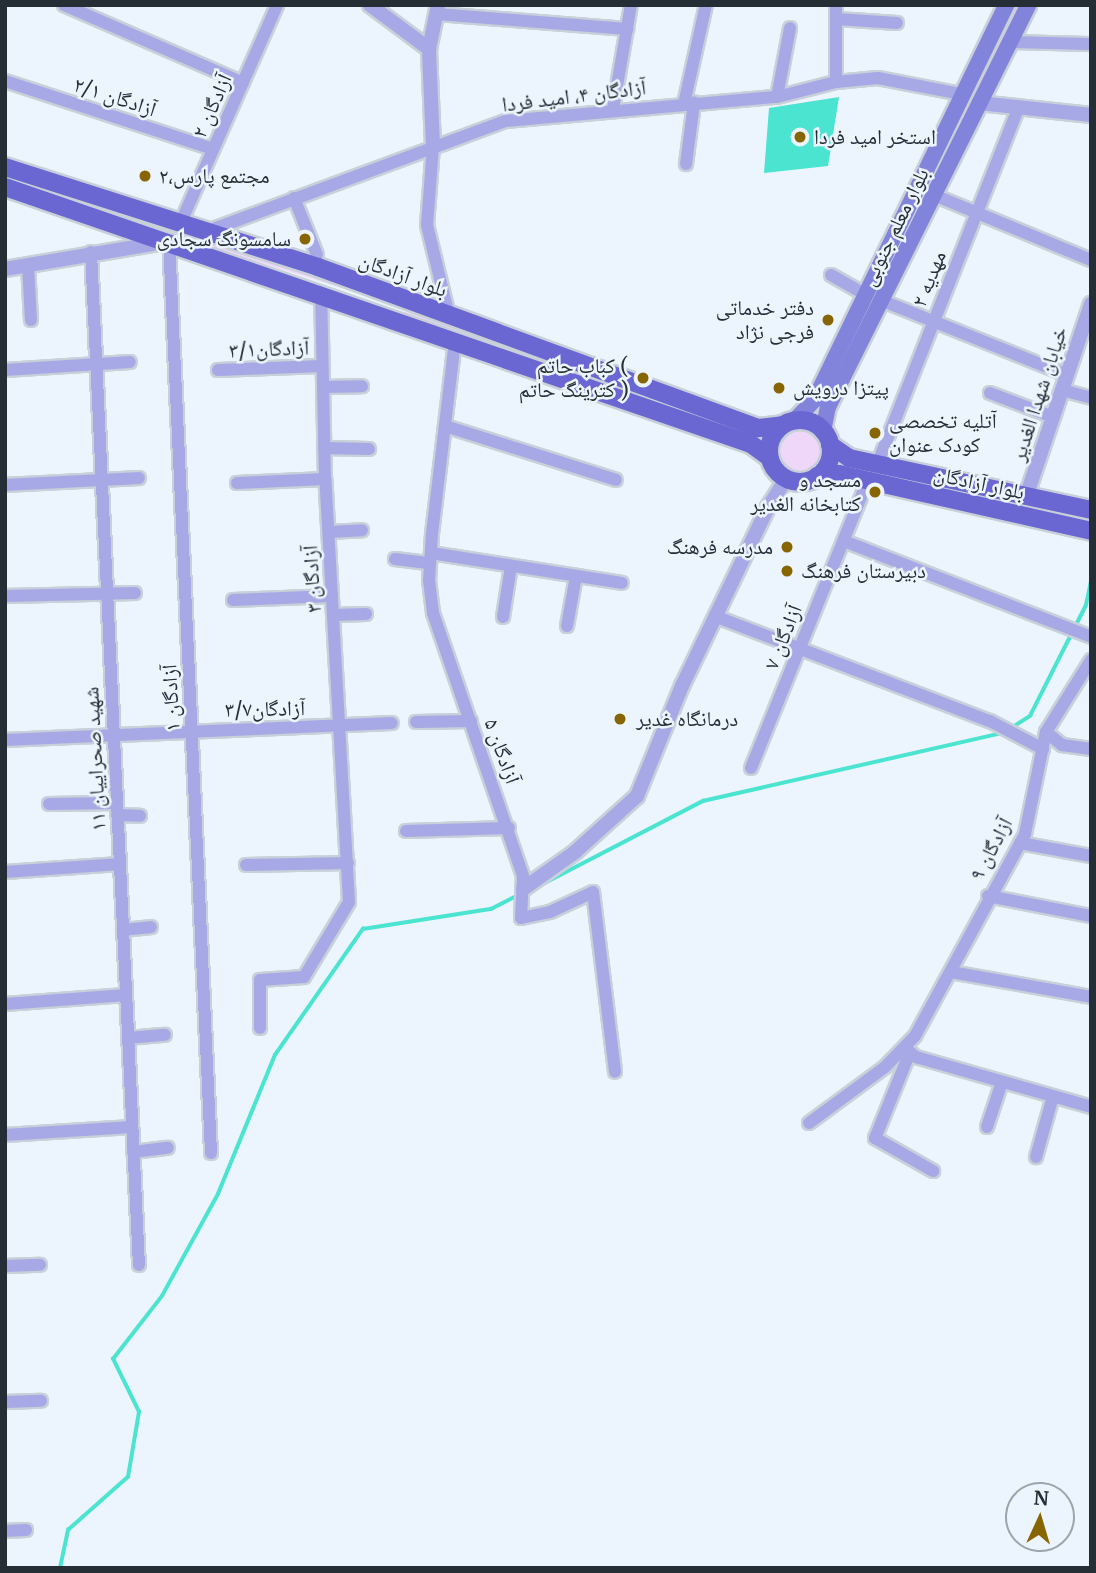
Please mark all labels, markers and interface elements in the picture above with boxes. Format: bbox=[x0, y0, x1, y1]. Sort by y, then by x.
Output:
street label: آزادگان ۲ bbox=[187, 70, 237, 142]
street label: آزادگان ۲/۱ bbox=[71, 72, 159, 122]
street label: آزادگان ۴، امید فردا bbox=[500, 75, 648, 117]
place label: استخر امید فردا bbox=[814, 124, 936, 150]
marker: استخر امید فردا bbox=[792, 129, 808, 145]
place label: ۲،مجتمع پارس bbox=[159, 163, 270, 189]
street label: بلوار معلم جنوبی bbox=[856, 164, 934, 290]
marker: ۲،مجتمع پارس bbox=[137, 168, 153, 184]
place label: سامسونگ سجادی bbox=[157, 226, 291, 252]
marker: سامسونگ سجادی bbox=[297, 231, 313, 247]
street label: بلوار آزادگان bbox=[355, 247, 451, 303]
street label: مهدیه ۲ bbox=[906, 247, 952, 311]
place label: دفتر خدماتی فرجی نژاد bbox=[716, 295, 814, 345]
marker: دفتر خدماتی فرجی نژاد bbox=[820, 312, 836, 328]
street label: خیابان شهدا الغدیر bbox=[1005, 323, 1073, 465]
street label: آزادگان۳/۱ bbox=[228, 335, 310, 363]
place label: کباب حاتم ( کترینگ حاتم ) bbox=[519, 353, 629, 403]
marker: کباب حاتم ( کترینگ حاتم ) bbox=[635, 370, 651, 386]
place label: پیتزا درویش bbox=[793, 375, 889, 401]
marker: پیتزا درویش bbox=[771, 380, 787, 396]
place label: آتلیه تخصصی کودک عنوان bbox=[889, 408, 997, 458]
marker: آتلیه تخصصی کودک عنوان bbox=[867, 425, 883, 441]
street label: بلوار آزادگان bbox=[931, 461, 1027, 505]
place label: مسجد و کتابخانه الغدیر bbox=[750, 467, 861, 517]
marker: مسجد و کتابخانه الغدیر bbox=[867, 484, 883, 500]
place label: مدرسه فرهنگ bbox=[667, 534, 773, 560]
marker: مدرسه فرهنگ bbox=[779, 539, 795, 555]
street label: آزادگان ۳ bbox=[298, 545, 326, 613]
place label: دبیرستان فرهنگ bbox=[801, 558, 926, 584]
marker: دبیرستان فرهنگ bbox=[779, 563, 795, 579]
street label: آزادگان ۷ bbox=[759, 601, 807, 673]
street label: آزادگان ۱ bbox=[157, 664, 185, 732]
street label: شهید صحراییان ۱۱ bbox=[79, 686, 111, 832]
street label: آزادگان۳/۷ bbox=[225, 696, 305, 722]
place label: درمانگاه غدیر bbox=[636, 706, 738, 732]
marker: درمانگاه غدیر bbox=[610, 709, 630, 729]
street label: آزادگان ۵ bbox=[479, 715, 525, 787]
street label: آزادگان ۹ bbox=[964, 813, 1018, 885]
north arrow bbox=[1005, 1482, 1075, 1552]
text: N bbox=[1033, 1486, 1050, 1511]

